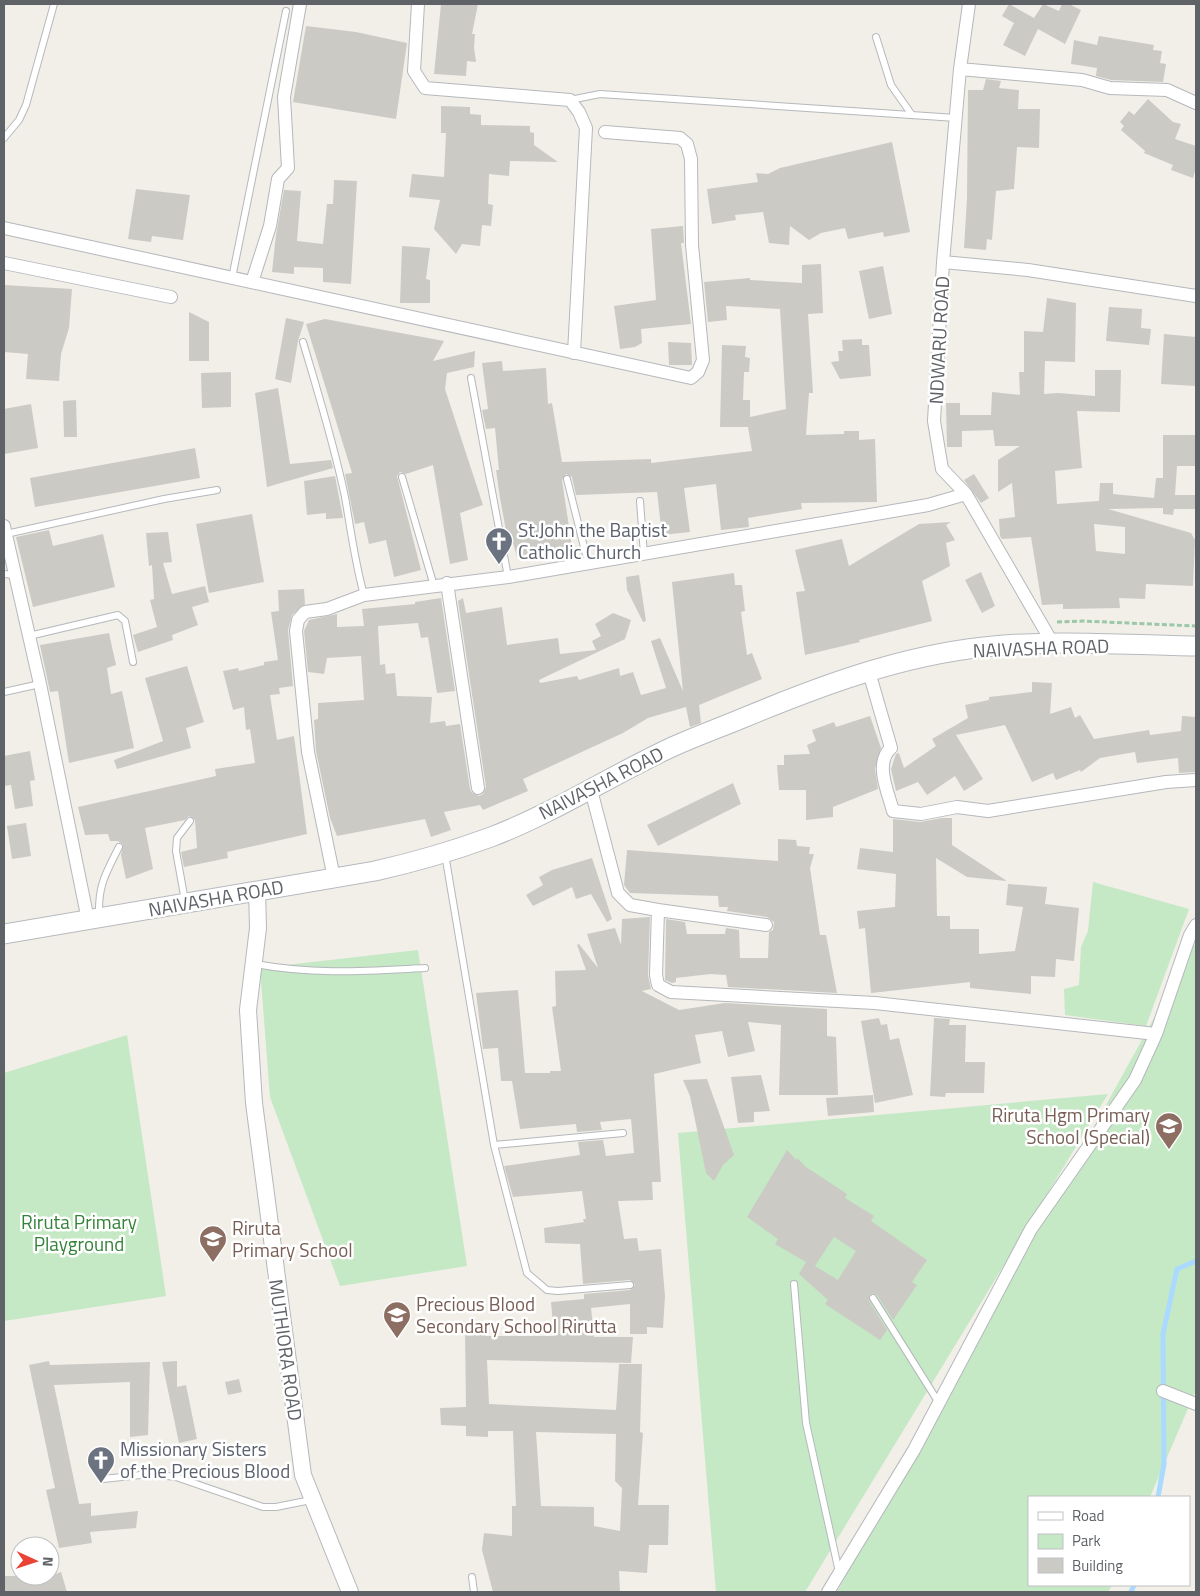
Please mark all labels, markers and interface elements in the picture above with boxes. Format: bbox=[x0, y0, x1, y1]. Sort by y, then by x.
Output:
street label: NDWARU ROAD bbox=[921, 275, 956, 405]
place label: St.John the Baptist Catholic Church bbox=[518, 515, 667, 566]
church icon: St.John the Baptist Catholic Church bbox=[484, 526, 514, 565]
street label: NAIVASHA ROAD bbox=[972, 631, 1110, 664]
street label: NAIVASHA ROAD bbox=[533, 739, 668, 827]
street label: NAIVASHA ROAD bbox=[146, 871, 286, 924]
place label: Riruta Hgm Primary School (Special) bbox=[991, 1100, 1150, 1151]
school or university icon: Riruta Hgm Primary School (Special) bbox=[1154, 1111, 1184, 1150]
park label: Riruta Primary Playground bbox=[21, 1207, 137, 1258]
place label: Riruta Primary School bbox=[232, 1213, 353, 1264]
school or university icon: Riruta Primary School bbox=[198, 1224, 228, 1263]
street label: MUTHIORA ROAD bbox=[262, 1277, 311, 1423]
place label: Precious Blood Secondary School Rirutta bbox=[416, 1289, 617, 1340]
school or university icon: Precious Blood Secondary School Rirutta bbox=[382, 1300, 412, 1339]
place label: Missionary Sisters of the Precious Blood bbox=[120, 1434, 290, 1485]
church icon: Missionary Sisters of the Precious Blood bbox=[86, 1445, 116, 1484]
legend bbox=[1028, 1496, 1190, 1586]
text: Road bbox=[1072, 1504, 1104, 1527]
text: Park bbox=[1072, 1529, 1101, 1552]
north arrow bbox=[10, 1536, 60, 1586]
text: Building bbox=[1072, 1554, 1123, 1577]
text: N bbox=[38, 1556, 59, 1567]

